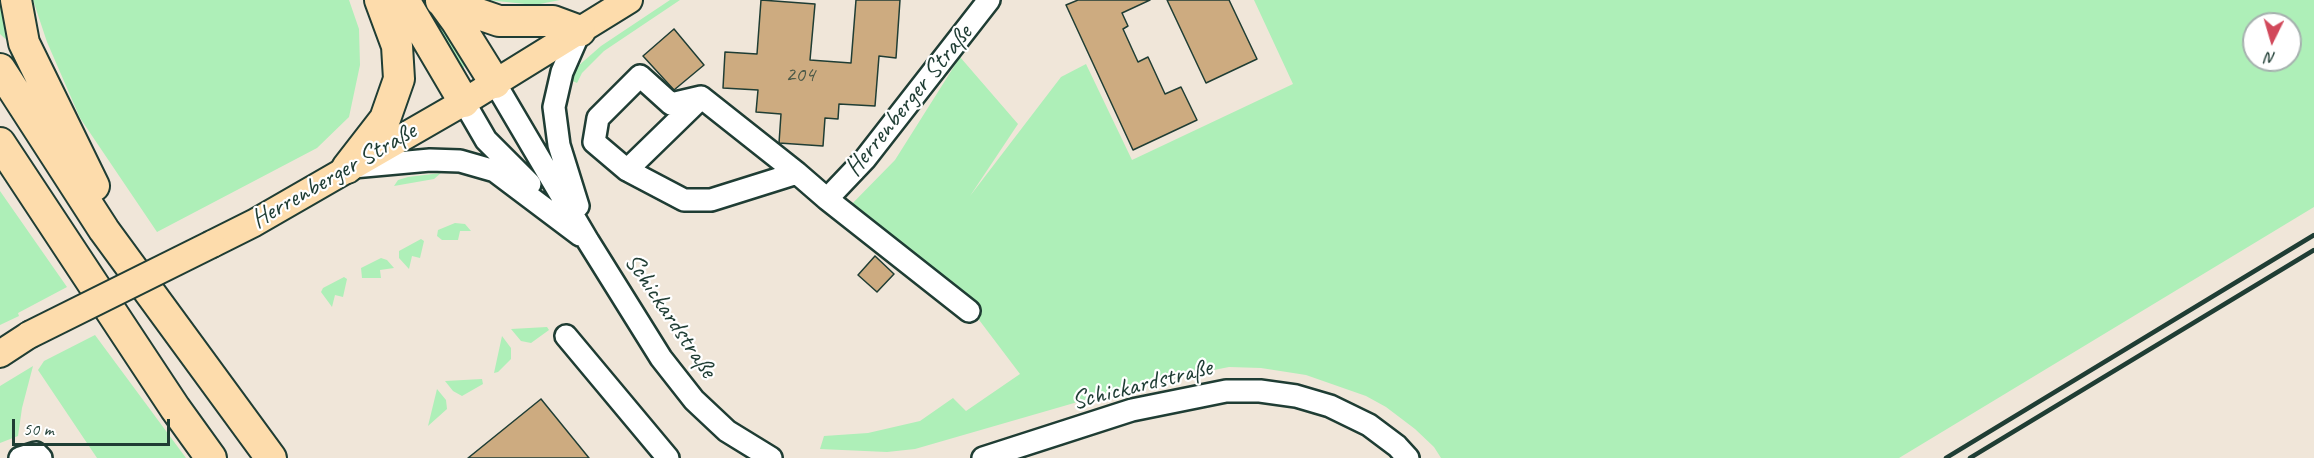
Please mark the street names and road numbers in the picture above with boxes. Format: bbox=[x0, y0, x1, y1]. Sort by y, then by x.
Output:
street label: Herrenberger Straße bbox=[838, 19, 980, 183]
street label: Herrenberger Straße bbox=[246, 116, 422, 236]
street label: Schickardstraße bbox=[617, 248, 723, 384]
street label: Schickardstraße bbox=[1069, 353, 1215, 417]

